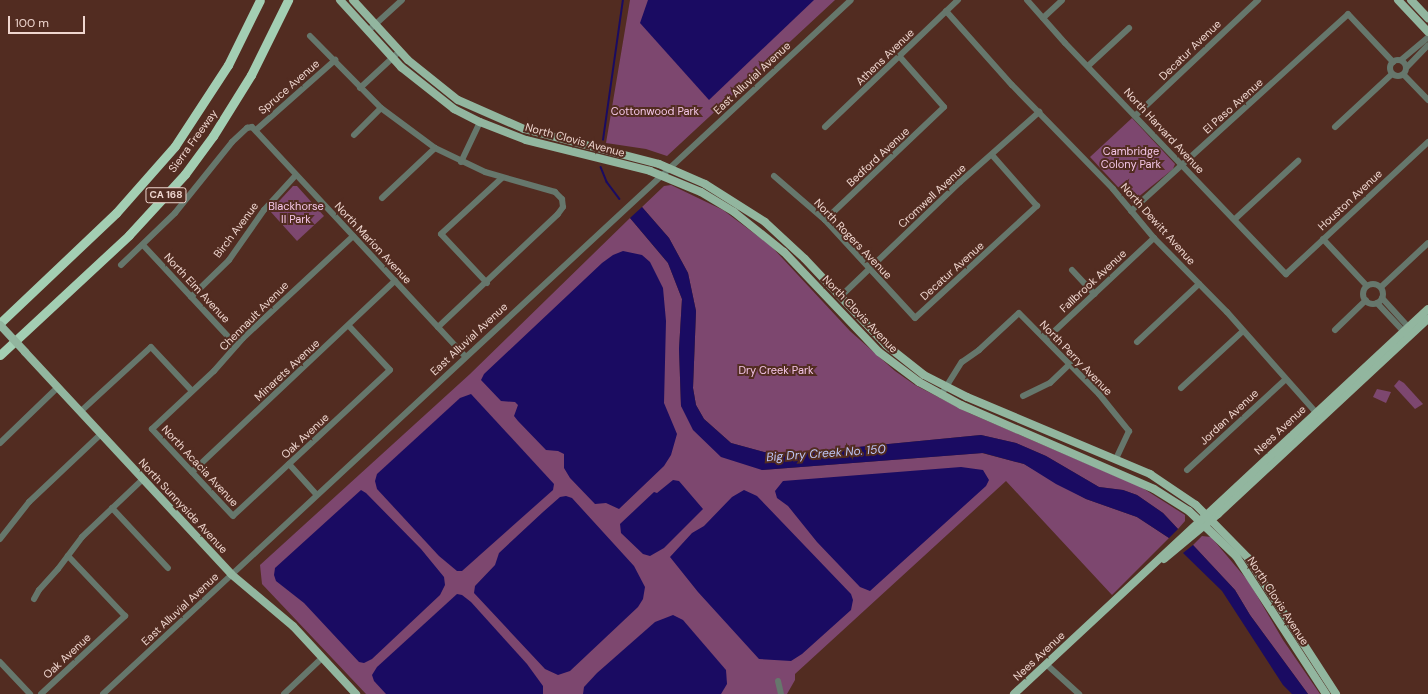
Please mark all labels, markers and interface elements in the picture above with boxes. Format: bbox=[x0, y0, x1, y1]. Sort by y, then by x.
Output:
scale bar bbox=[10, 8, 87, 34]
text: 100 m bbox=[15, 15, 49, 31]
street label: Decatur Avenue bbox=[1156, 17, 1224, 83]
street label: Athens Avenue bbox=[853, 26, 917, 88]
street label: East Alluvial Avenue bbox=[711, 39, 793, 117]
street label: Spruce Avenue bbox=[256, 57, 322, 117]
street label: El Paso Avenue bbox=[1200, 76, 1266, 136]
street label: North Harvard Avenue bbox=[1121, 86, 1207, 176]
park label: Cottonwood Park bbox=[611, 104, 699, 118]
street label: Sierra Freeway bbox=[166, 107, 220, 175]
street label: North Clovis Avenue bbox=[524, 120, 626, 160]
street label: Bedford Avenue bbox=[844, 125, 912, 189]
park label: Cambridge Colony Park bbox=[1101, 145, 1161, 171]
street label: Cromwell Avenue bbox=[895, 161, 969, 231]
street label: Houston Avenue bbox=[1315, 167, 1385, 233]
street label: North Dewitt Avenue bbox=[1118, 180, 1198, 268]
road number: CA 168 bbox=[145, 187, 187, 203]
street label: North Rogers Avenue bbox=[811, 196, 895, 282]
street label: North Marion Avenue bbox=[332, 199, 414, 287]
street label: Birch Avenue bbox=[211, 200, 261, 260]
park label: Blackhorse II Park bbox=[268, 200, 324, 226]
street label: Decatur Avenue bbox=[918, 239, 986, 303]
street label: Fallbrook Avenue bbox=[1057, 247, 1129, 315]
street label: North Elm Avenue bbox=[161, 250, 233, 326]
street label: North Clovis Avenue bbox=[820, 273, 900, 355]
street label: Chennault Avenue bbox=[217, 279, 291, 353]
street label: East Alluvial Avenue bbox=[428, 300, 510, 378]
street label: North Perry Avenue bbox=[1037, 318, 1115, 398]
street label: Minarets Avenue bbox=[252, 336, 322, 404]
park label: Dry Creek Park bbox=[738, 363, 814, 377]
street label: Jordan Avenue bbox=[1197, 386, 1261, 448]
street label: Nees Avenue bbox=[1251, 403, 1309, 457]
street label: Oak Avenue bbox=[278, 411, 332, 461]
street label: North Acacia Avenue bbox=[159, 423, 241, 509]
water label: Big Dry Creek No. 150 bbox=[766, 443, 886, 465]
street label: North Sunnyside Avenue bbox=[136, 456, 230, 556]
street label: North Clovis Avenue bbox=[1245, 554, 1311, 648]
street label: East Alluvial Avenue bbox=[139, 570, 221, 648]
street label: Nees Avenue bbox=[1010, 629, 1068, 683]
street label: Oak Avenue bbox=[40, 631, 94, 681]

